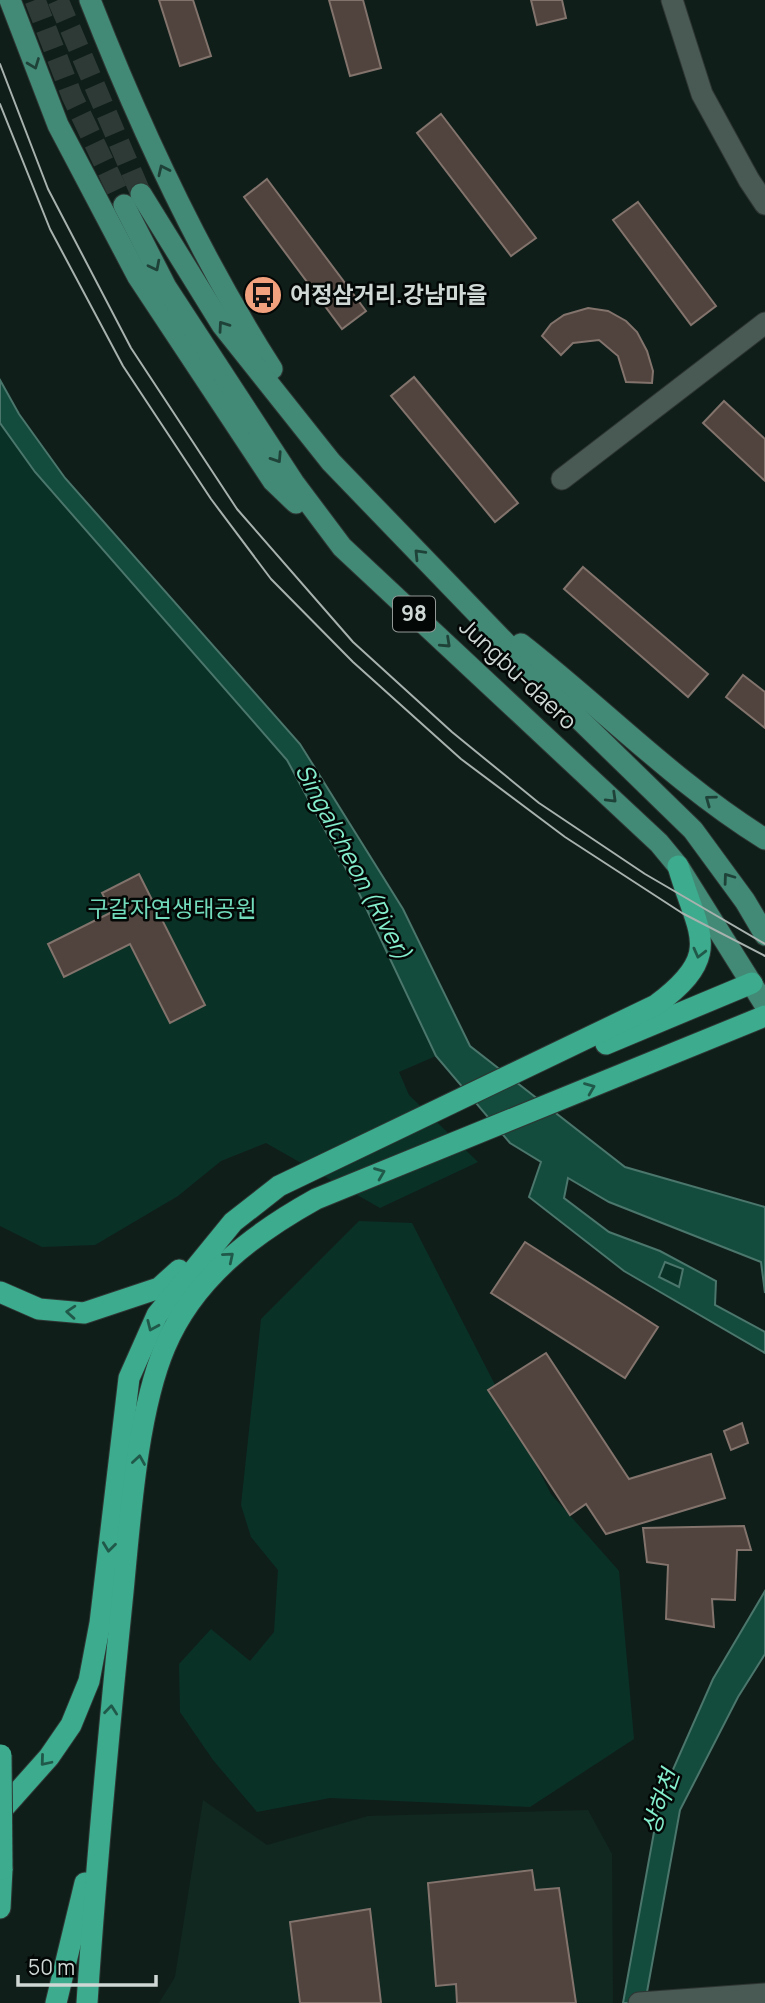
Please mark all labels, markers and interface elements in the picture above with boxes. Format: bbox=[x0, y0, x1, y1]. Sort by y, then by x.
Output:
one-way arrow bbox=[26, 57, 40, 69]
one-way arrow bbox=[157, 165, 171, 177]
one-way arrow bbox=[147, 259, 161, 271]
bus stop icon: 어정삼거리.강남마을 bbox=[242, 274, 284, 316]
place label: 어정삼거리.강남마을 bbox=[290, 278, 487, 310]
one-way arrow bbox=[219, 321, 231, 334]
one-way arrow bbox=[269, 450, 282, 463]
one-way arrow bbox=[414, 550, 427, 563]
road number: 98 bbox=[393, 596, 435, 632]
street label: Jungbu-daero bbox=[453, 610, 584, 736]
one-way arrow bbox=[438, 635, 451, 648]
water label: Singalcheon (River) bbox=[289, 757, 420, 965]
one-way arrow bbox=[604, 790, 617, 803]
one-way arrow bbox=[705, 795, 717, 808]
one-way arrow bbox=[724, 873, 736, 886]
park label: 구갈자연생태공원 bbox=[87, 892, 257, 924]
one-way arrow bbox=[693, 947, 707, 959]
one-way arrow bbox=[584, 1082, 596, 1096]
one-way arrow bbox=[373, 1168, 385, 1182]
one-way arrow bbox=[221, 1253, 234, 1265]
one-way arrow bbox=[65, 1304, 76, 1319]
one-way arrow bbox=[146, 1318, 160, 1331]
one-way arrow bbox=[132, 1454, 147, 1466]
one-way arrow bbox=[102, 1541, 117, 1553]
one-way arrow bbox=[103, 1705, 118, 1716]
one-way arrow bbox=[41, 1753, 53, 1766]
water label: 상하천 bbox=[633, 1762, 687, 1838]
scale bar bbox=[18, 1944, 156, 1988]
text: 50 m bbox=[28, 1953, 75, 1981]

